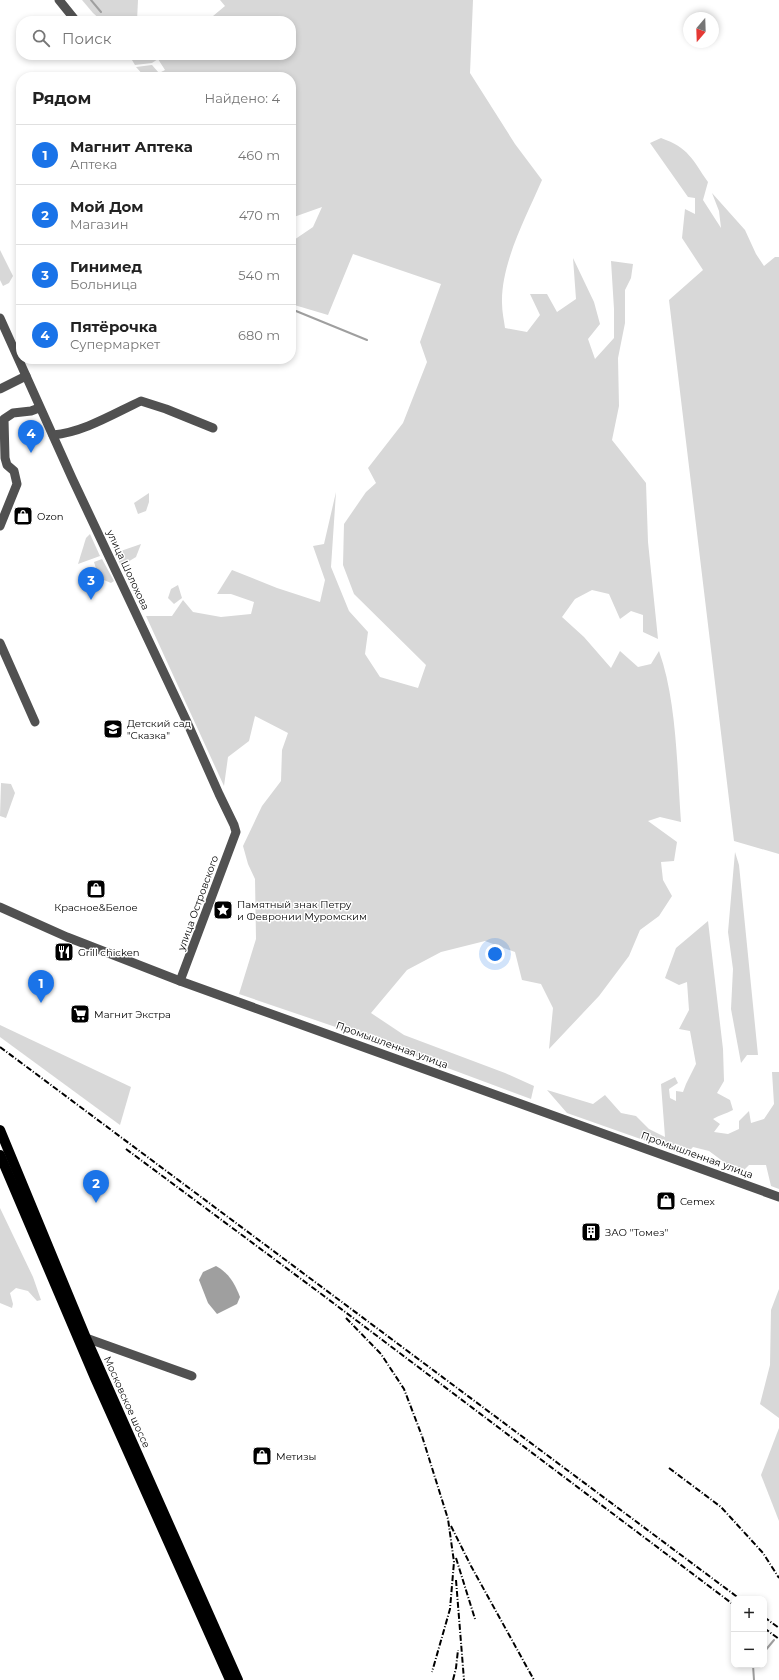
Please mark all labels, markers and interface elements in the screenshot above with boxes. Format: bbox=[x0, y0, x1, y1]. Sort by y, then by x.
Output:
north arrow bbox=[683, 12, 719, 48]
search box bbox=[16, 16, 296, 60]
icon: search bbox=[30, 27, 52, 49]
text: Поиск bbox=[62, 29, 111, 48]
text: Рядом bbox=[32, 88, 91, 108]
text: Найдено: 4 bbox=[205, 90, 280, 106]
text: Магнит Аптека bbox=[70, 137, 193, 156]
text: 1 bbox=[42, 147, 48, 163]
text: 460 m bbox=[238, 147, 280, 163]
text: Аптека bbox=[70, 156, 117, 172]
text: Мой Дом bbox=[70, 197, 144, 216]
text: 2 bbox=[41, 207, 49, 223]
text: 470 m bbox=[239, 207, 280, 223]
text: Магазин bbox=[70, 216, 129, 232]
text: Гинимед bbox=[70, 257, 142, 276]
text: 3 bbox=[41, 267, 49, 283]
text: 540 m bbox=[238, 267, 280, 283]
text: Больница bbox=[70, 276, 137, 292]
text: Пятёрочка bbox=[70, 317, 157, 336]
text: 4 bbox=[41, 327, 49, 343]
text: 680 m bbox=[238, 327, 280, 343]
text: Супермаркет bbox=[70, 336, 160, 352]
pin: 4 bbox=[18, 420, 44, 453]
shop icon: Ozon bbox=[12, 505, 34, 527]
place label: Ozon bbox=[37, 510, 63, 523]
street label: улица Шолохова bbox=[103, 527, 152, 612]
pin: 3 bbox=[78, 567, 104, 600]
place label: Детский сад "Сказка" bbox=[127, 717, 192, 742]
school or university icon: Детский сад "Сказка" bbox=[102, 718, 124, 740]
street label: улица Островского bbox=[174, 854, 221, 953]
shop icon: Красное&Белое bbox=[85, 878, 107, 900]
place label: Памятный знак Петру и Февронии Муромским bbox=[237, 898, 367, 923]
place icon: Памятный знак Петру и Февронии Муромским bbox=[212, 899, 234, 921]
place label: Красное&Белое bbox=[54, 901, 138, 914]
restaurant icon: Grill chicken bbox=[53, 941, 75, 963]
your location bbox=[485, 944, 505, 964]
place label: Grill chicken bbox=[78, 946, 139, 959]
pin: 1 bbox=[28, 970, 54, 1003]
supermarket icon: Магнит Экстра bbox=[69, 1003, 91, 1025]
place label: Магнит Экстра bbox=[94, 1008, 171, 1021]
street label: Промышленная улица bbox=[334, 1019, 450, 1071]
street label: Промышленная улица bbox=[639, 1129, 755, 1181]
pin: 2 bbox=[83, 1170, 109, 1203]
shop icon: Cemex bbox=[655, 1190, 677, 1212]
place label: Cemex bbox=[680, 1195, 715, 1208]
building icon: ЗАО "Томез" bbox=[580, 1221, 602, 1243]
place label: ЗАО "Томез" bbox=[605, 1226, 669, 1239]
street label: Московское шоссе bbox=[101, 1354, 153, 1450]
shop icon: Метизы bbox=[251, 1445, 273, 1467]
place label: Метизы bbox=[276, 1450, 316, 1463]
map controls bbox=[731, 1596, 767, 1668]
button: + bbox=[731, 1596, 767, 1632]
button: − bbox=[731, 1632, 767, 1668]

